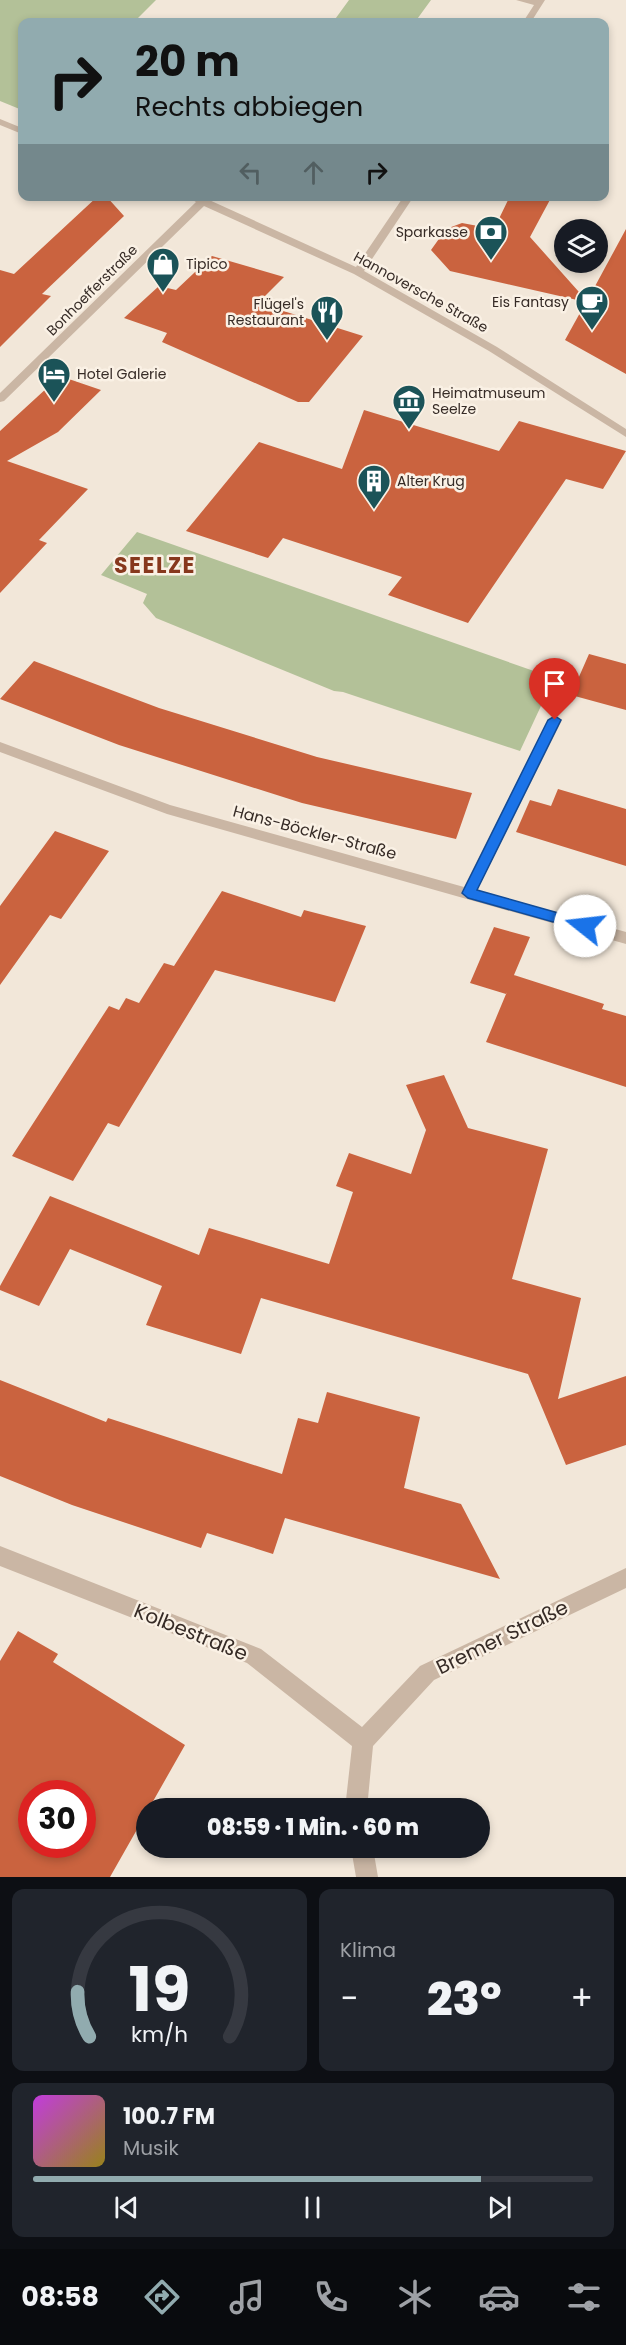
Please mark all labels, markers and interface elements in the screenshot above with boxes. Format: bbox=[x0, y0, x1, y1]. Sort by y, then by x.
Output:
text: 20 m bbox=[135, 32, 240, 91]
icon: right bbox=[36, 42, 114, 120]
text: Rechts abbiegen bbox=[135, 88, 363, 125]
icon: left bbox=[234, 156, 267, 189]
icon: ahead bbox=[297, 156, 330, 189]
icon: right bbox=[360, 156, 393, 189]
bank icon: Sparkasse bbox=[473, 214, 509, 261]
map controls bbox=[554, 219, 608, 273]
button: layers bbox=[554, 219, 608, 273]
place label: Sparkasse bbox=[396, 222, 468, 242]
street label: Bonhoefferstraße bbox=[42, 240, 142, 340]
shop icon: Tipico bbox=[145, 246, 181, 293]
street label: Hannoversche Straße bbox=[350, 247, 492, 338]
place label: Tipico bbox=[186, 254, 227, 274]
cafe icon: Eis Fantasy bbox=[574, 284, 610, 331]
place label: Eis Fantasy bbox=[492, 292, 569, 312]
place label: Flügel's Restaurant bbox=[227, 294, 304, 330]
restaurant icon: Flügel's Restaurant bbox=[309, 294, 345, 341]
hotel icon: Hotel Galerie bbox=[36, 356, 72, 403]
place label: Hotel Galerie bbox=[77, 364, 167, 384]
museum icon: Heimatmuseum Seelze bbox=[391, 383, 427, 430]
place label: Heimatmuseum Seelze bbox=[432, 383, 546, 419]
building icon: Alter Krug bbox=[356, 463, 392, 510]
place label: Alter Krug bbox=[397, 471, 465, 491]
district label: SEELZE bbox=[114, 550, 196, 581]
pin bbox=[529, 658, 580, 720]
icon: arrive bbox=[538, 667, 571, 700]
street label: Hans-Böckler-Straße bbox=[230, 800, 399, 865]
position arrow bbox=[553, 894, 617, 958]
street label: Bremer Straße bbox=[431, 1593, 573, 1681]
street label: Kolbestraße bbox=[130, 1596, 252, 1668]
speed limit sign: 30 bbox=[18, 1780, 96, 1858]
text: 08:59 · 1 Min. · 60 m bbox=[207, 1812, 419, 1843]
text: Klima bbox=[340, 1936, 396, 1964]
text: 19 bbox=[129, 1945, 190, 2033]
text: 23° bbox=[427, 1968, 502, 2031]
text: − bbox=[340, 1975, 358, 2022]
text: + bbox=[570, 1975, 593, 2022]
text: km/h bbox=[131, 2019, 188, 2050]
text: 100.7 FM bbox=[123, 2101, 215, 2132]
text: Musik bbox=[123, 2134, 179, 2162]
icon: previous bbox=[110, 2191, 143, 2224]
icon: pause bbox=[296, 2191, 329, 2224]
icon: next bbox=[483, 2191, 516, 2224]
icon: directions bbox=[141, 2276, 183, 2318]
icon: music bbox=[226, 2276, 268, 2318]
icon: phone bbox=[310, 2276, 352, 2318]
icon: climate bbox=[394, 2276, 436, 2318]
icon: car bbox=[478, 2276, 520, 2318]
icon: filters bbox=[563, 2276, 605, 2318]
text: 08:58 bbox=[21, 2278, 99, 2315]

